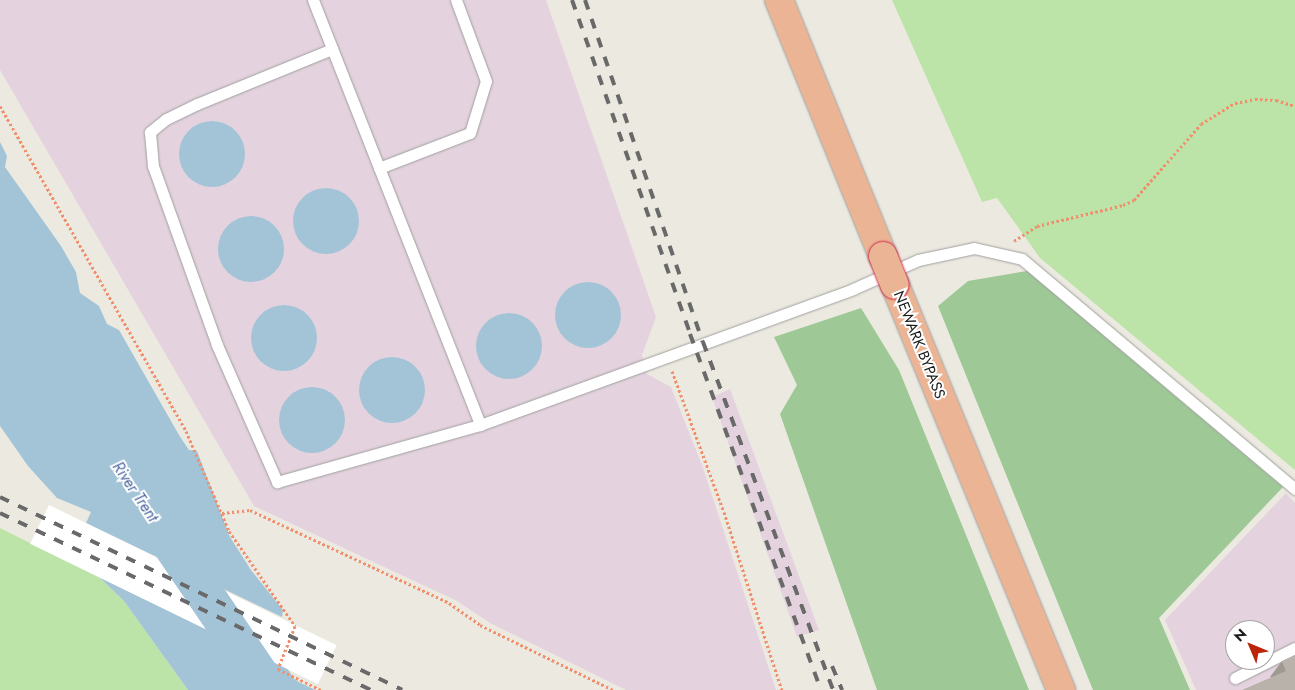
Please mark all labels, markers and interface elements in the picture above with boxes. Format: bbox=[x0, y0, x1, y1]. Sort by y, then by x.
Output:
street label: NEWARK BYPASS bbox=[889, 289, 949, 401]
water label: River Trent bbox=[108, 458, 162, 526]
north arrow bbox=[1225, 620, 1275, 670]
text: N bbox=[1229, 624, 1251, 646]

